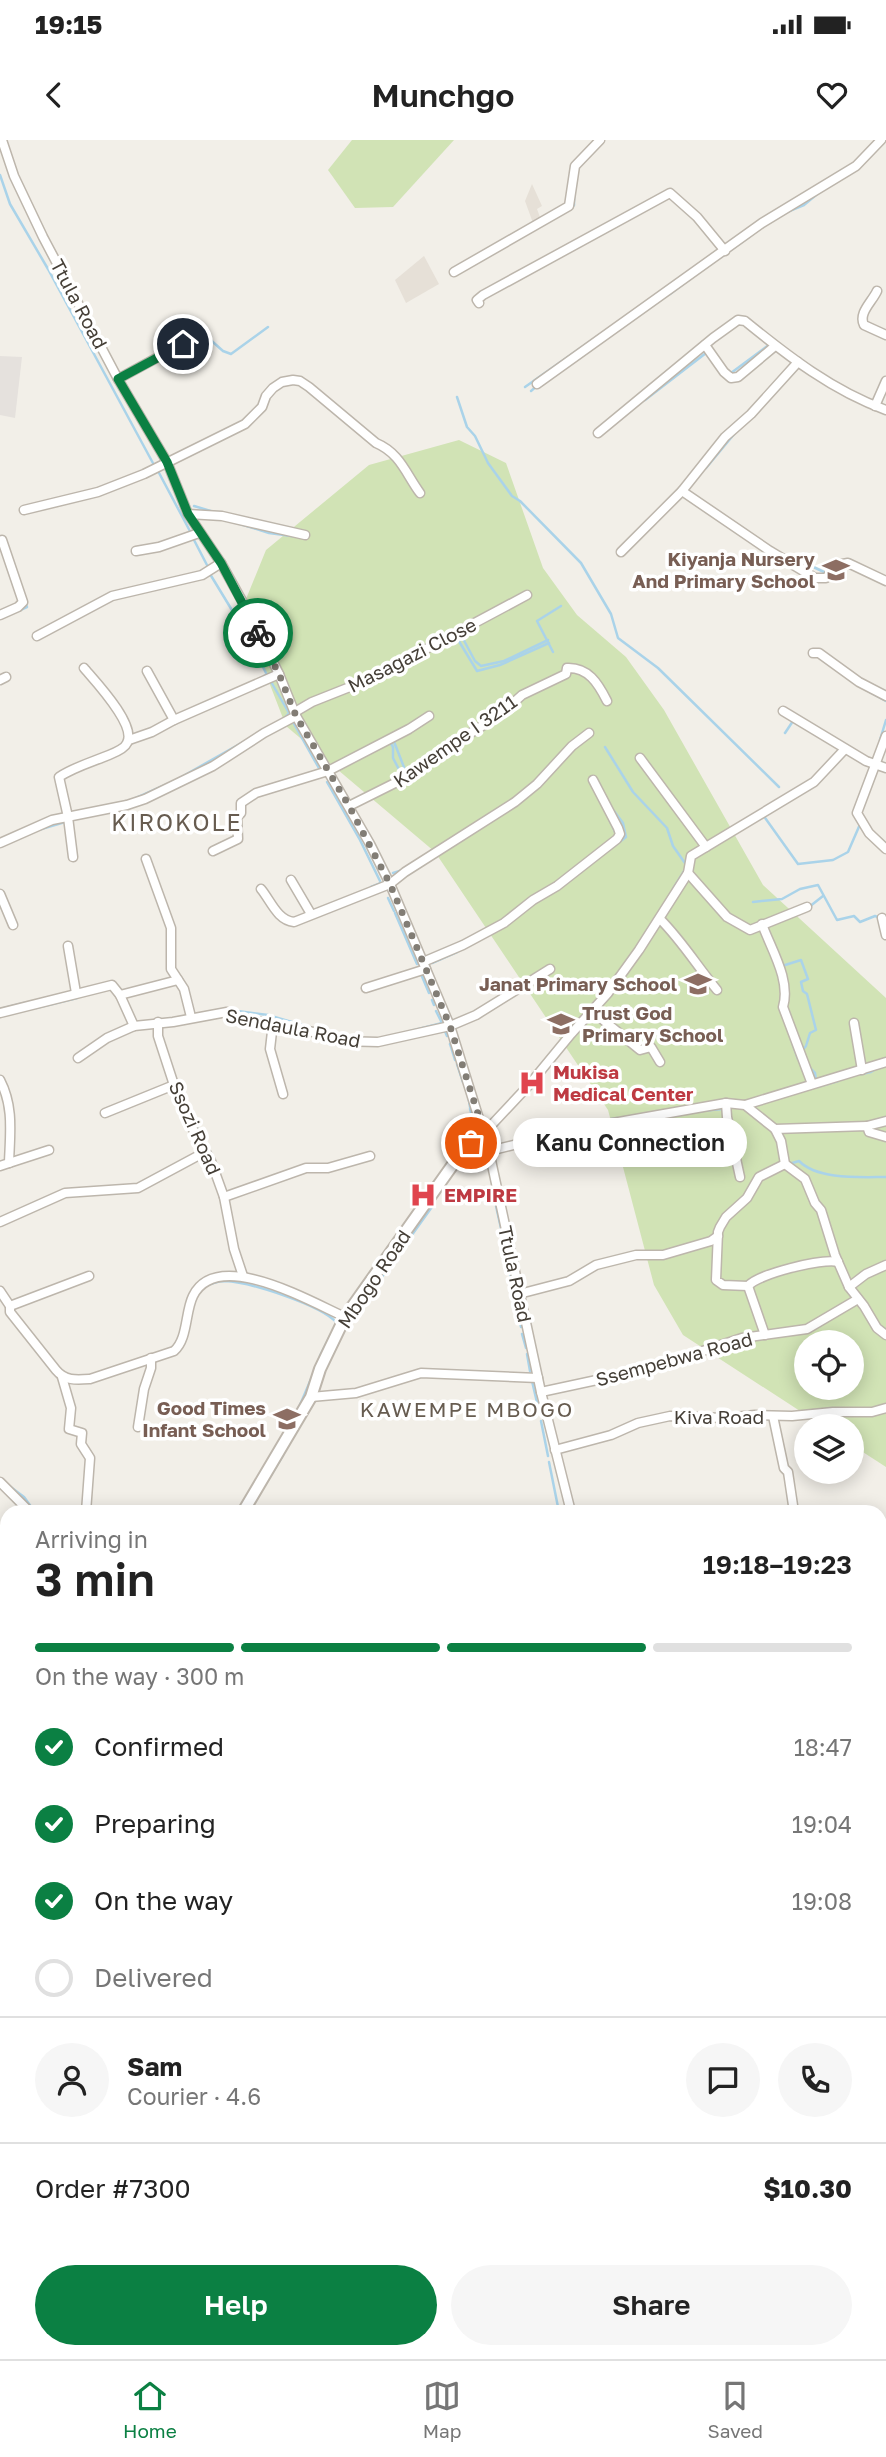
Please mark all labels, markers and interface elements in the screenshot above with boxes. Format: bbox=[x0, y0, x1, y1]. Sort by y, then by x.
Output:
text: 19:15 bbox=[35, 9, 102, 40]
icon: back bbox=[35, 76, 73, 114]
text: Munchgo bbox=[372, 76, 514, 114]
icon: heart bbox=[813, 76, 851, 114]
street label: Ttula Road bbox=[46, 255, 113, 353]
pin bbox=[153, 314, 213, 374]
icon: home bbox=[164, 325, 202, 363]
place label: Kiyanja Nursery And Primary School bbox=[632, 547, 816, 592]
school or university icon: Kiyanja Nursery And Primary School bbox=[821, 555, 851, 585]
courier bbox=[223, 598, 293, 668]
street label: Masagazi Close bbox=[344, 612, 480, 697]
icon: bike bbox=[239, 614, 277, 652]
street label: Kawempe I 3211 bbox=[389, 690, 521, 792]
district label: KIROKOLE bbox=[111, 808, 243, 836]
school or university icon: Janat Primary School bbox=[683, 969, 713, 999]
place label: Janat Primary School bbox=[479, 972, 677, 995]
place label: Trust God Primary School bbox=[582, 1001, 723, 1046]
street label: Sendaula Road bbox=[224, 1003, 362, 1052]
school or university icon: Trust God Primary School bbox=[546, 1009, 576, 1039]
place label: Mukisa Medical Center bbox=[553, 1060, 694, 1105]
hospital icon: Mukisa Medical Center bbox=[517, 1068, 547, 1098]
street label: Ssozi Road bbox=[165, 1078, 226, 1178]
pin bbox=[441, 1113, 501, 1173]
callout: Kanu Connection bbox=[513, 1118, 748, 1168]
icon: bag bbox=[452, 1124, 490, 1162]
text: Kanu Connection bbox=[535, 1128, 725, 1156]
hospital icon: EMPIRE bbox=[408, 1180, 438, 1210]
place label: EMPIRE bbox=[444, 1183, 517, 1206]
street label: Ttula Road bbox=[494, 1223, 537, 1324]
street label: Mbogo Road bbox=[332, 1225, 415, 1332]
street label: Ssempebwa Road bbox=[593, 1327, 755, 1391]
map controls bbox=[794, 1330, 864, 1484]
button: locate bbox=[794, 1330, 864, 1400]
place label: Good Times Infant School bbox=[142, 1396, 266, 1441]
district label: KAWEMPE MBOGO bbox=[360, 1396, 574, 1422]
school or university icon: Good Times Infant School bbox=[272, 1404, 302, 1434]
street label: Kiva Road bbox=[674, 1405, 764, 1428]
button: layers bbox=[794, 1414, 864, 1484]
text: Arriving in bbox=[35, 1525, 148, 1553]
text: 19:18–19:23 bbox=[703, 1549, 852, 1580]
text: 3 min bbox=[35, 1551, 155, 1606]
text: On the way · 300 m bbox=[35, 1662, 244, 1690]
icon: check bbox=[35, 1728, 73, 1766]
text: Confirmed bbox=[94, 1731, 224, 1762]
text: 18:47 bbox=[794, 1733, 852, 1761]
icon: check bbox=[35, 1805, 73, 1843]
text: Preparing bbox=[94, 1808, 216, 1839]
text: 19:04 bbox=[792, 1810, 852, 1838]
icon: check bbox=[35, 1882, 73, 1920]
text: On the way bbox=[94, 1885, 233, 1916]
text: 19:08 bbox=[792, 1887, 852, 1915]
text: Delivered bbox=[94, 1962, 213, 1993]
button: person bbox=[35, 2043, 109, 2117]
button: chat bbox=[686, 2043, 760, 2117]
button: phone bbox=[778, 2043, 852, 2117]
text: Sam bbox=[127, 2051, 182, 2082]
text: Courier · 4.6 bbox=[127, 2082, 261, 2110]
text: Order #7300 bbox=[35, 2173, 191, 2204]
text: $10.30 bbox=[763, 2173, 852, 2204]
button: Help bbox=[35, 2265, 437, 2345]
button: Share bbox=[451, 2265, 852, 2345]
tab: Home bbox=[123, 2377, 177, 2442]
tab: Map bbox=[423, 2377, 461, 2442]
tab: Saved bbox=[707, 2377, 763, 2442]

